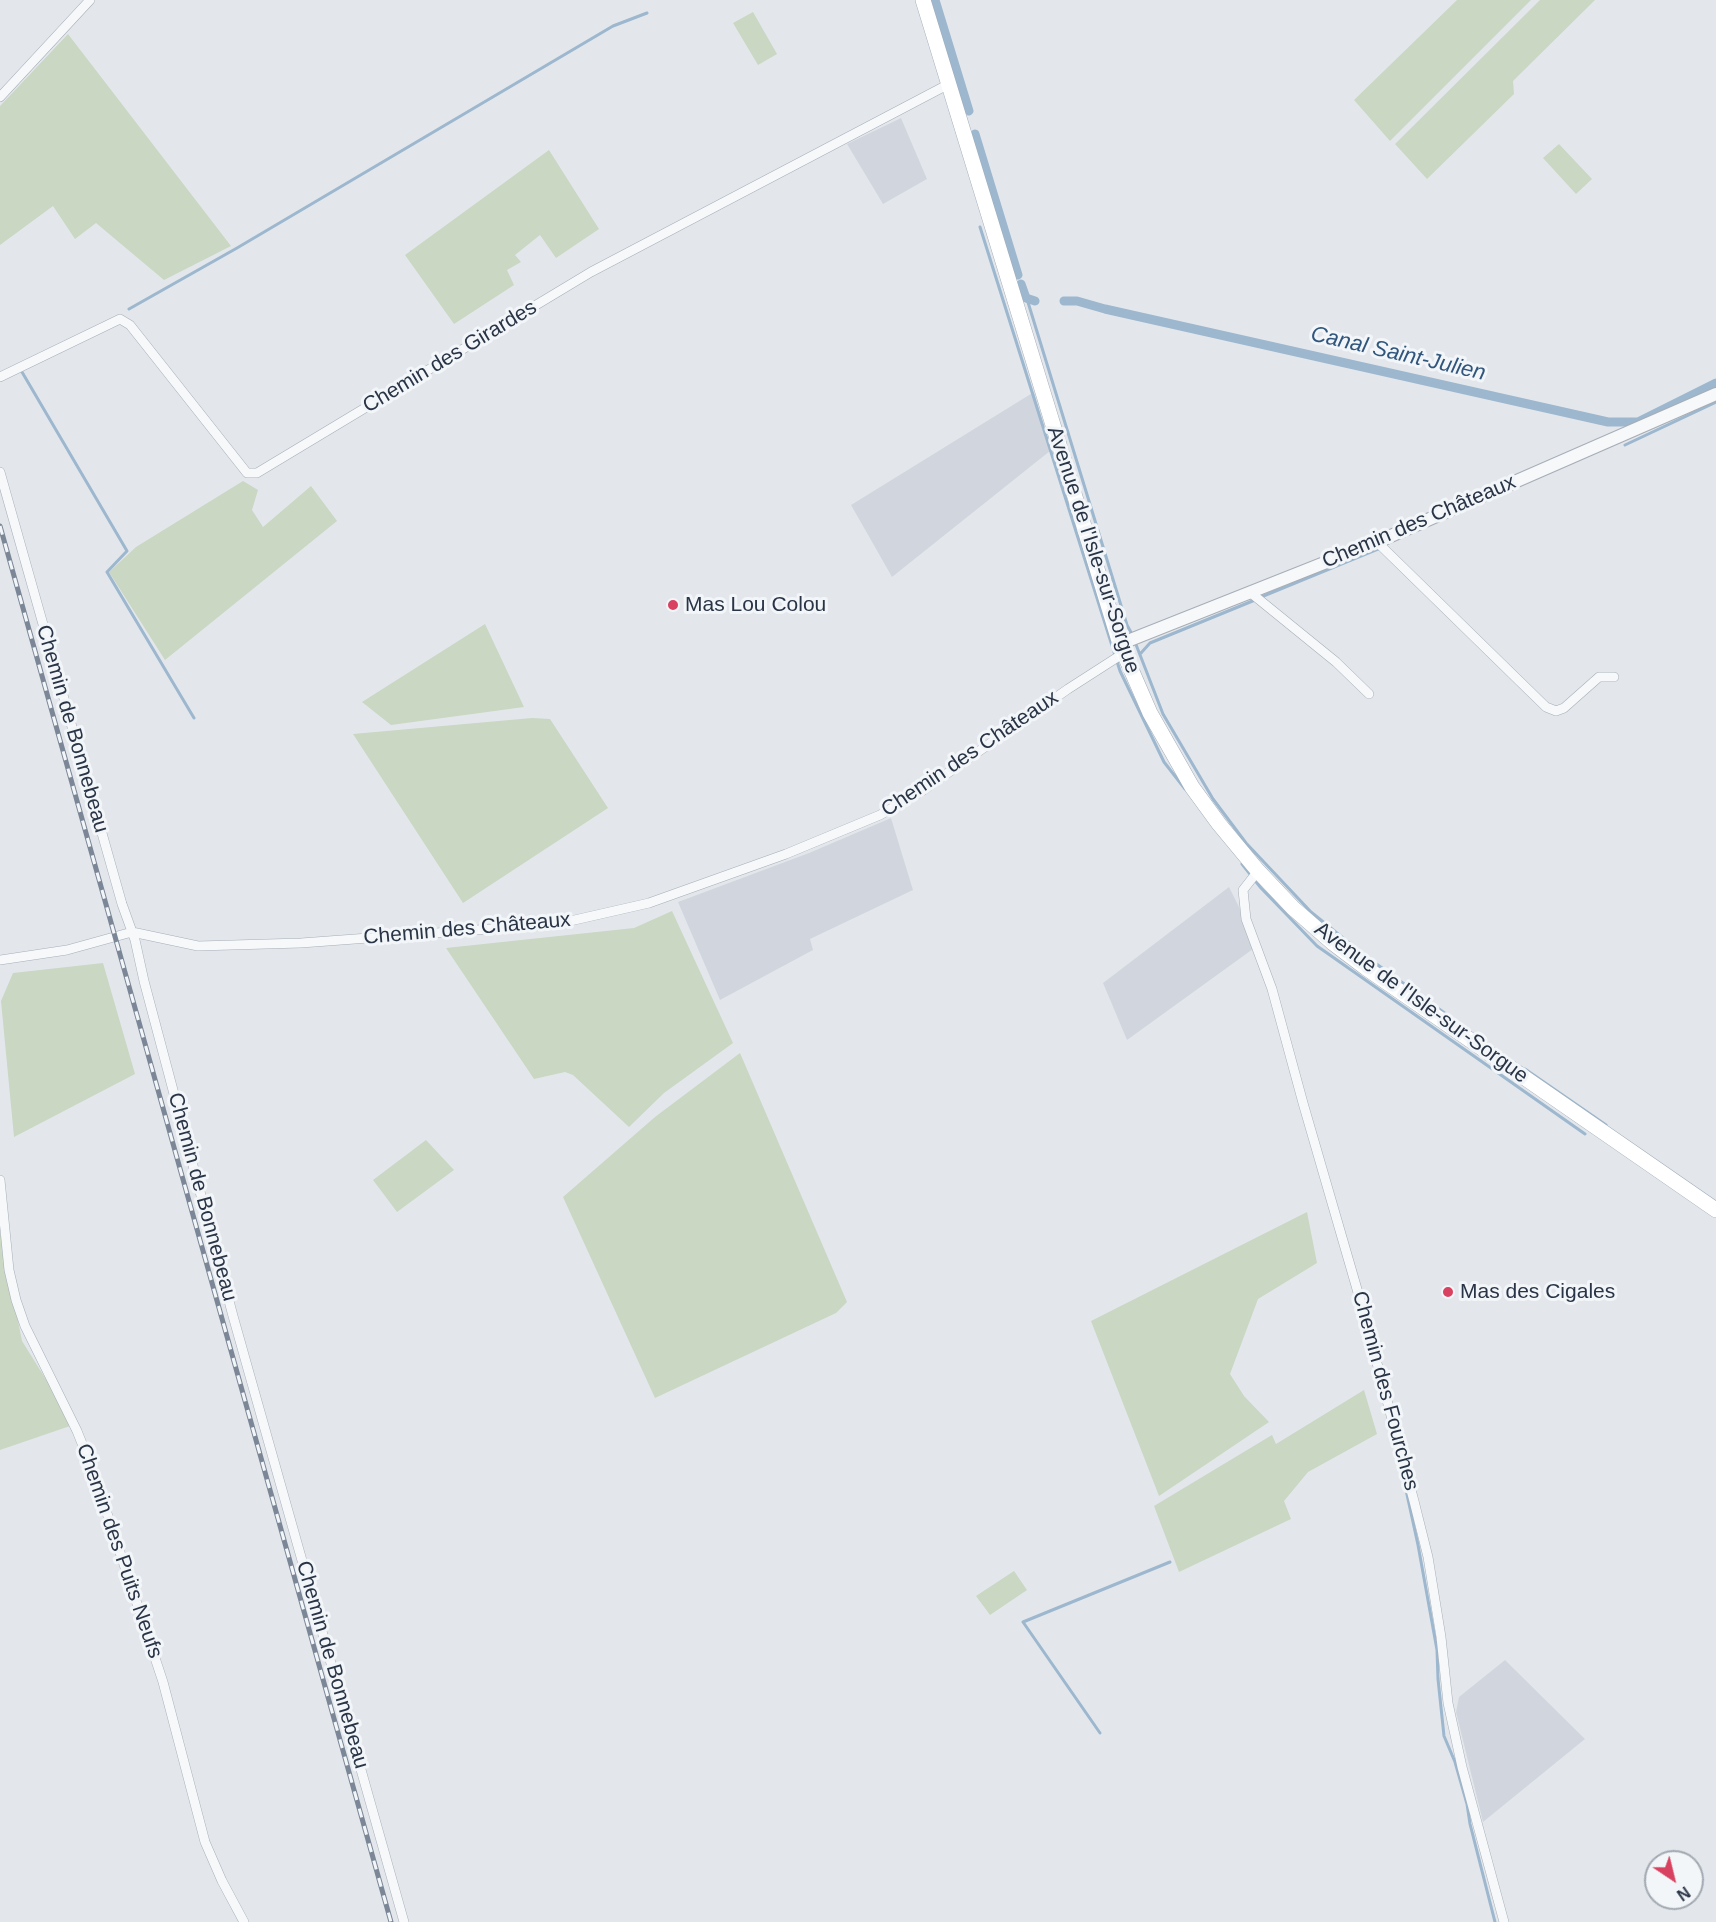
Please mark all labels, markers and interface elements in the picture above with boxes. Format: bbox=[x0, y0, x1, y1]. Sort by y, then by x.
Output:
street label: Chemin des Girardes bbox=[358, 295, 542, 419]
water label: Canal Saint-Julien bbox=[1308, 321, 1488, 387]
street label: Avenue de l'Isle-sur-Sorgue bbox=[1041, 423, 1145, 677]
street label: Chemin des Châteaux bbox=[1318, 470, 1520, 574]
place label: Mas Lou Colou bbox=[685, 592, 826, 618]
marker: Mas Lou Colou bbox=[666, 598, 680, 612]
street label: Chemin de Bonnebeau bbox=[30, 622, 114, 836]
street label: Chemin des Châteaux bbox=[877, 685, 1063, 823]
street label: Chemin des Châteaux bbox=[362, 907, 572, 951]
street label: Avenue de l'Isle-sur-Sorgue bbox=[1309, 917, 1533, 1089]
street label: Chemin de Bonnebeau bbox=[162, 1090, 242, 1304]
place label: Mas des Cigales bbox=[1460, 1279, 1615, 1305]
marker: Mas des Cigales bbox=[1441, 1285, 1455, 1299]
street label: Chemin des Fourches bbox=[1346, 1289, 1424, 1493]
street label: Chemin des Puits Neufs bbox=[70, 1440, 168, 1662]
street label: Chemin de Bonnebeau bbox=[290, 1558, 374, 1772]
north arrow bbox=[1644, 1850, 1704, 1910]
text: N bbox=[1674, 1883, 1693, 1904]

